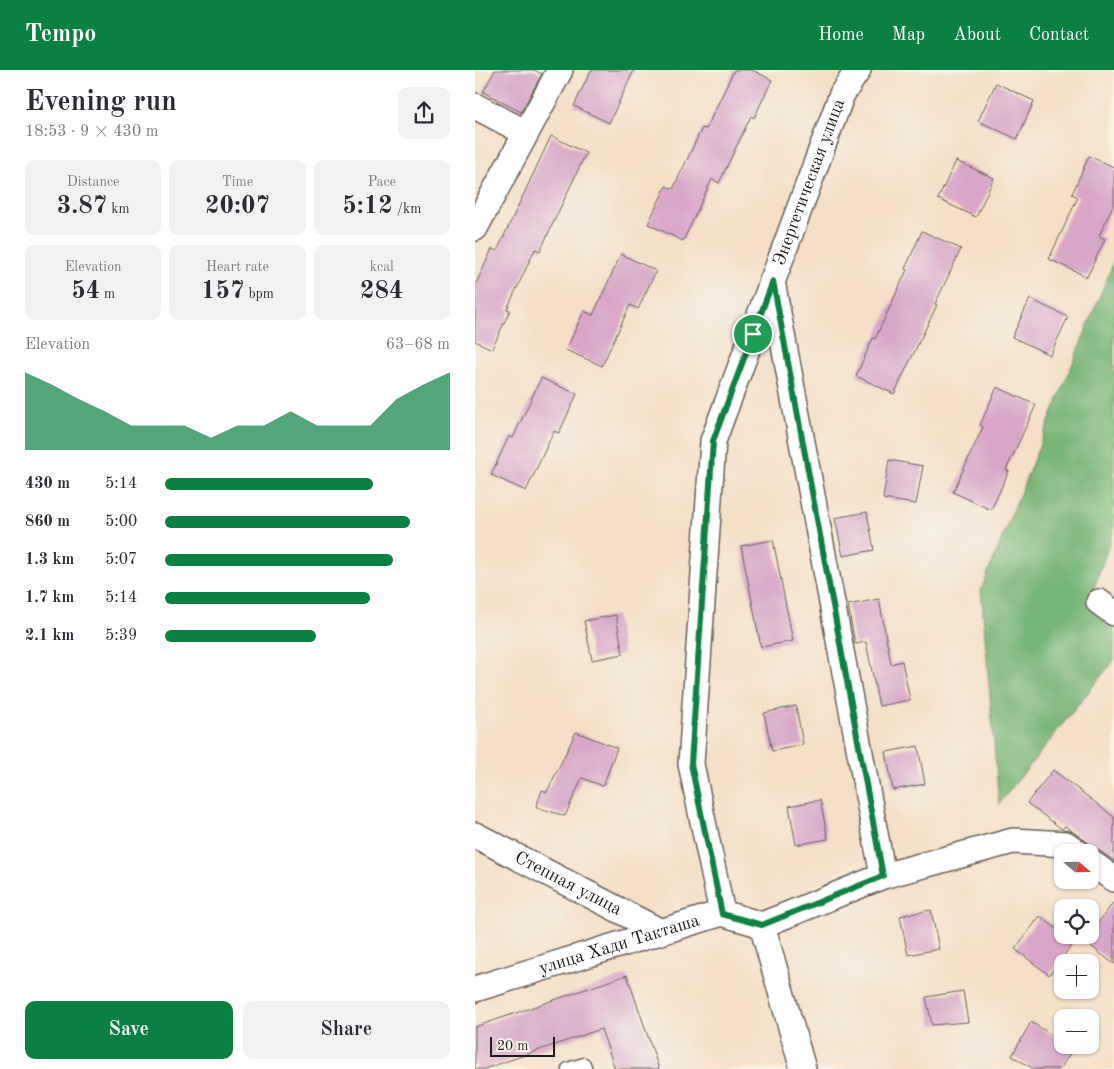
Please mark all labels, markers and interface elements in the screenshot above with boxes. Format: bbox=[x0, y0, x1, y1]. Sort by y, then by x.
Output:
text: Tempo bbox=[25, 23, 96, 47]
text: Home bbox=[818, 26, 864, 44]
text: Map bbox=[892, 26, 925, 44]
text: About bbox=[953, 26, 1001, 44]
text: Contact bbox=[1029, 26, 1089, 44]
button: share bbox=[398, 87, 450, 139]
text: Evening run bbox=[25, 89, 177, 117]
street label: Энергетическая улица bbox=[770, 97, 848, 268]
text: 18:53 · 9 × 430 m bbox=[25, 124, 158, 140]
text: Distance bbox=[67, 175, 120, 189]
text: Time bbox=[222, 175, 253, 189]
text: Pace bbox=[368, 175, 396, 189]
text: 3.87 bbox=[57, 194, 107, 219]
text: 20:07 bbox=[205, 194, 270, 219]
text: 5:12 bbox=[342, 194, 393, 219]
text: km bbox=[107, 202, 130, 216]
text: /km bbox=[393, 202, 421, 216]
text: Elevation bbox=[65, 260, 122, 274]
text: Heart rate bbox=[206, 260, 269, 274]
text: kcal bbox=[370, 260, 394, 274]
text: 54 bbox=[71, 279, 100, 304]
text: 157 bbox=[201, 279, 245, 304]
text: 284 bbox=[360, 279, 404, 304]
text: m bbox=[100, 287, 115, 301]
text: bpm bbox=[245, 287, 274, 301]
pin bbox=[732, 313, 774, 355]
icon: arrive bbox=[739, 320, 767, 348]
text: Elevation bbox=[25, 337, 90, 353]
text: 63–68 m bbox=[386, 337, 450, 353]
text: 430 m bbox=[25, 476, 70, 492]
text: 5:14 bbox=[105, 476, 137, 492]
text: 860 m bbox=[25, 514, 70, 530]
text: 5:00 bbox=[105, 514, 137, 530]
text: 1.3 km bbox=[25, 552, 74, 568]
text: 5:07 bbox=[105, 552, 137, 568]
text: 1.7 km bbox=[25, 590, 74, 606]
text: 5:14 bbox=[105, 590, 137, 606]
text: 2.1 km bbox=[25, 628, 74, 644]
text: 5:39 bbox=[105, 628, 137, 644]
north arrow bbox=[1054, 844, 1099, 889]
map controls bbox=[1054, 844, 1099, 1054]
street label: Степная улица bbox=[512, 848, 625, 919]
button: locate bbox=[1054, 899, 1099, 944]
street label: улица Хади Такташа bbox=[537, 911, 702, 978]
button: + bbox=[1054, 954, 1099, 999]
button: Save bbox=[25, 1001, 233, 1059]
button: Share bbox=[243, 1001, 450, 1059]
button: − bbox=[1054, 1009, 1099, 1054]
scale bar bbox=[490, 1034, 555, 1057]
text: 20 m bbox=[497, 1039, 528, 1053]

